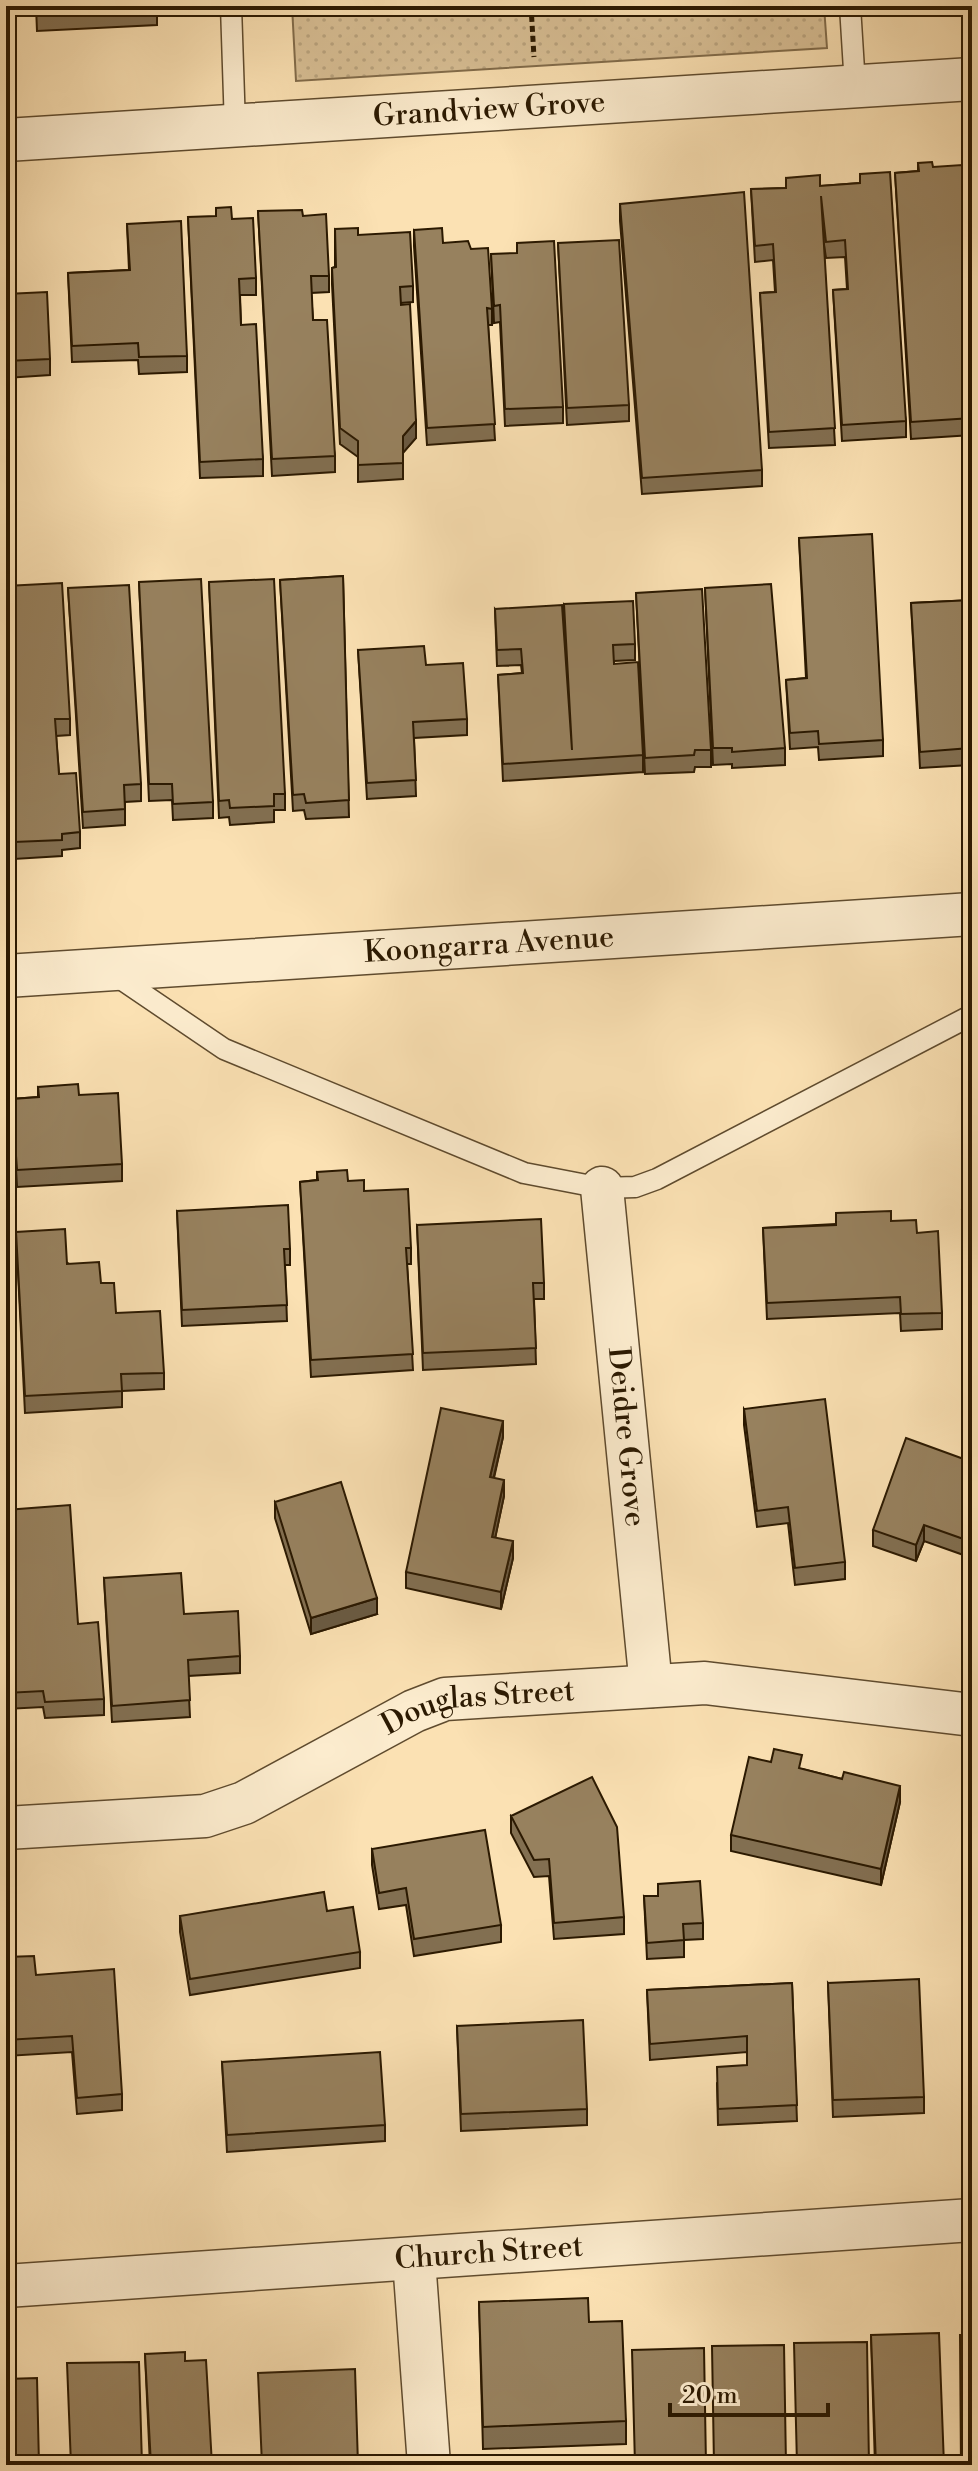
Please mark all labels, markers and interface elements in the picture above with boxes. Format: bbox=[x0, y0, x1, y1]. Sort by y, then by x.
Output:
street label: Grandview Grove bbox=[372, 83, 606, 136]
street label: Koongarra Avenue bbox=[363, 918, 615, 972]
street label: Deidre Grove bbox=[599, 1345, 654, 1528]
street label: Douglas Street bbox=[374, 1672, 576, 1744]
street label: Church Street bbox=[393, 2228, 585, 2278]
scale bar bbox=[670, 2367, 828, 2417]
text: 20 m bbox=[682, 2381, 738, 2411]

